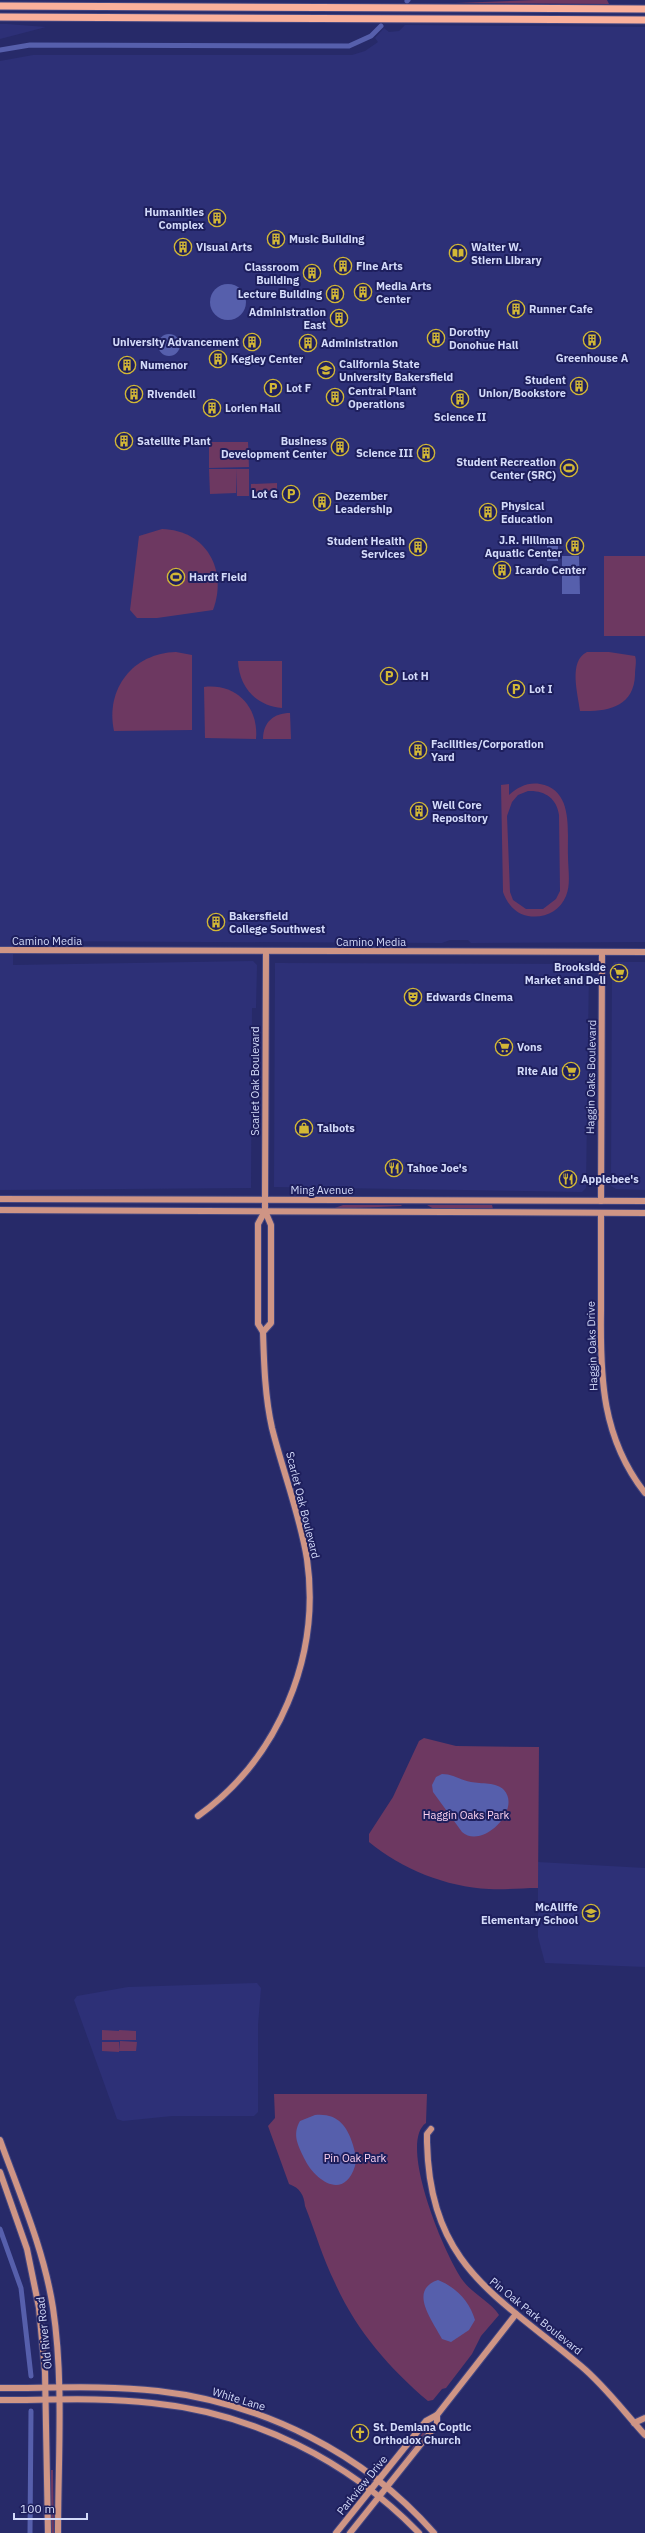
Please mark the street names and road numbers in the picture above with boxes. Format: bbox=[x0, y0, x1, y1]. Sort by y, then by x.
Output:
street label: Camino Media bbox=[12, 934, 82, 948]
street label: Camino Media bbox=[336, 935, 406, 949]
street label: Haggin Oaks Boulevard bbox=[583, 1020, 599, 1134]
street label: Scarlet Oak Boulevard bbox=[248, 1026, 262, 1136]
street label: Ming Avenue bbox=[290, 1183, 354, 1197]
street label: Haggin Oaks Drive bbox=[583, 1301, 601, 1391]
street label: Scarlet Oak Boulevard bbox=[283, 1450, 323, 1560]
street label: Pin Oak Park Boulevard bbox=[487, 2274, 585, 2358]
street label: Old River Road bbox=[33, 2296, 55, 2370]
street label: White Lane bbox=[211, 2384, 267, 2414]
street label: Parkview Drive bbox=[334, 2452, 390, 2518]

